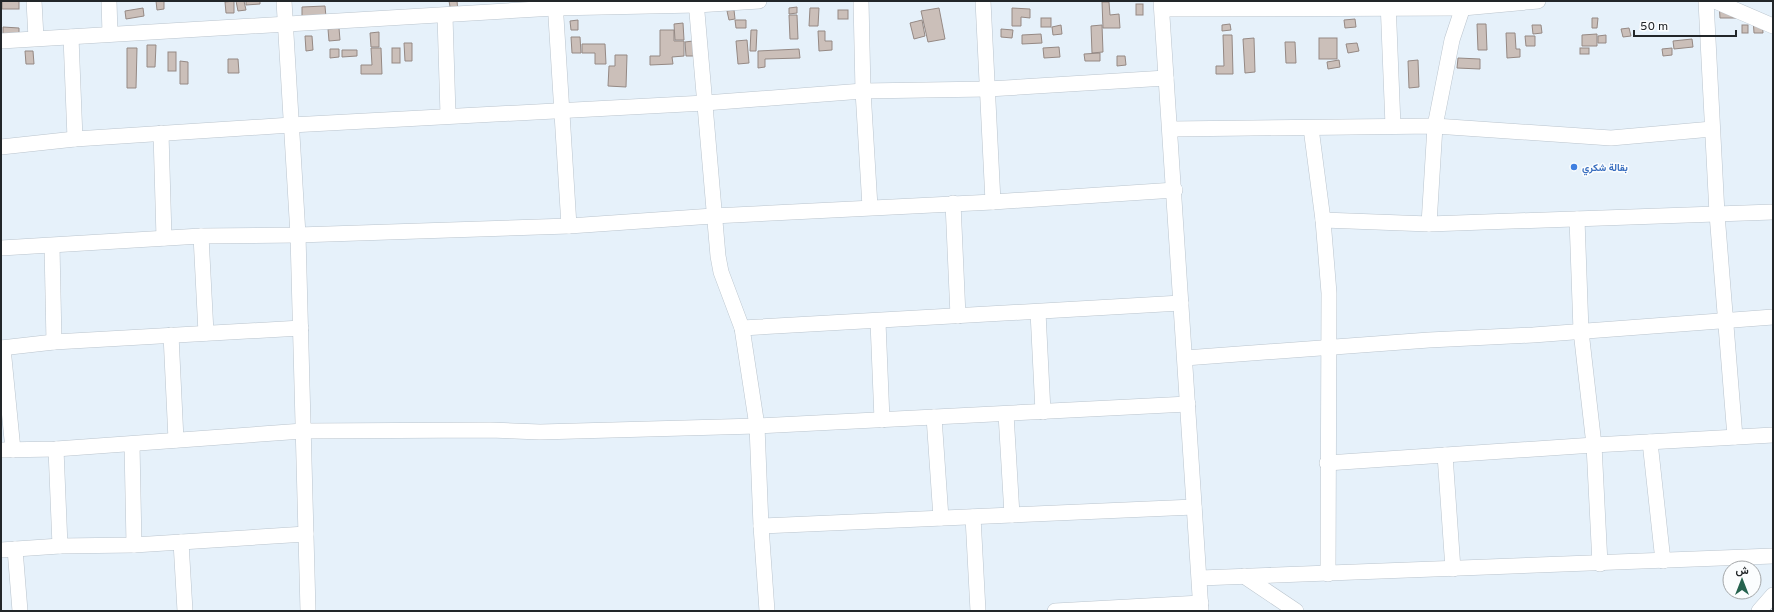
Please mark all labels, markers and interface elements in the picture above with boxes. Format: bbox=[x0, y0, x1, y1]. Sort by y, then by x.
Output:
scale bar bbox=[1634, 12, 1736, 38]
text: 50 m bbox=[1640, 19, 1668, 35]
marker: بقالة شكري bbox=[1569, 162, 1579, 172]
place label: بقالة شكري bbox=[1582, 162, 1628, 176]
north arrow bbox=[1722, 560, 1762, 600]
text: ش bbox=[1735, 564, 1749, 578]

